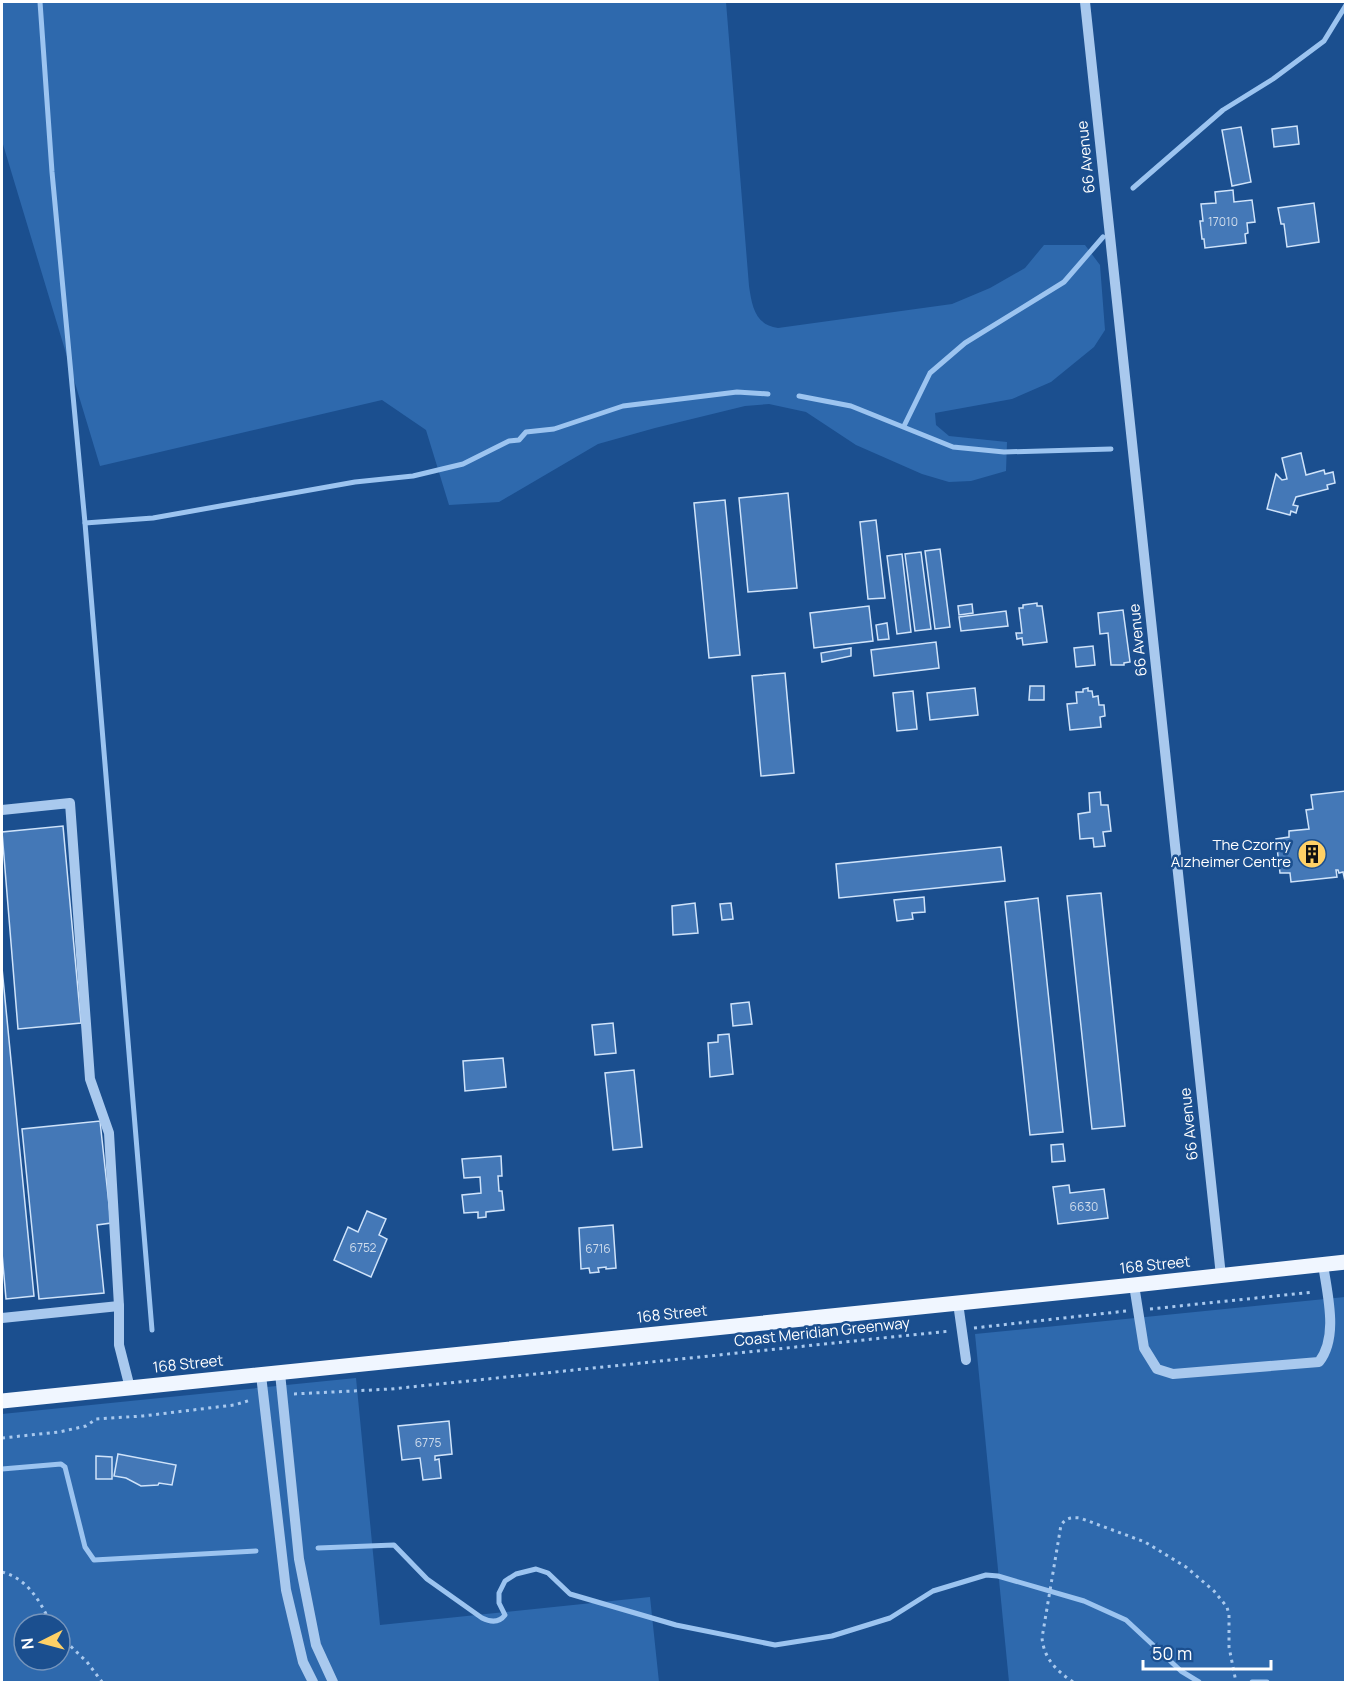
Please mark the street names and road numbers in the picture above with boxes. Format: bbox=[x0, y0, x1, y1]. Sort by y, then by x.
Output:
street label: 66 Avenue bbox=[1071, 119, 1100, 194]
street label: 66 Avenue bbox=[1123, 602, 1152, 677]
street label: 66 Avenue bbox=[1174, 1086, 1203, 1161]
street label: 168 Street bbox=[1119, 1250, 1191, 1279]
street label: 168 Street bbox=[636, 1299, 708, 1328]
street label: Coast Meridian Greenway bbox=[733, 1312, 911, 1351]
street label: 168 Street bbox=[152, 1349, 224, 1378]

